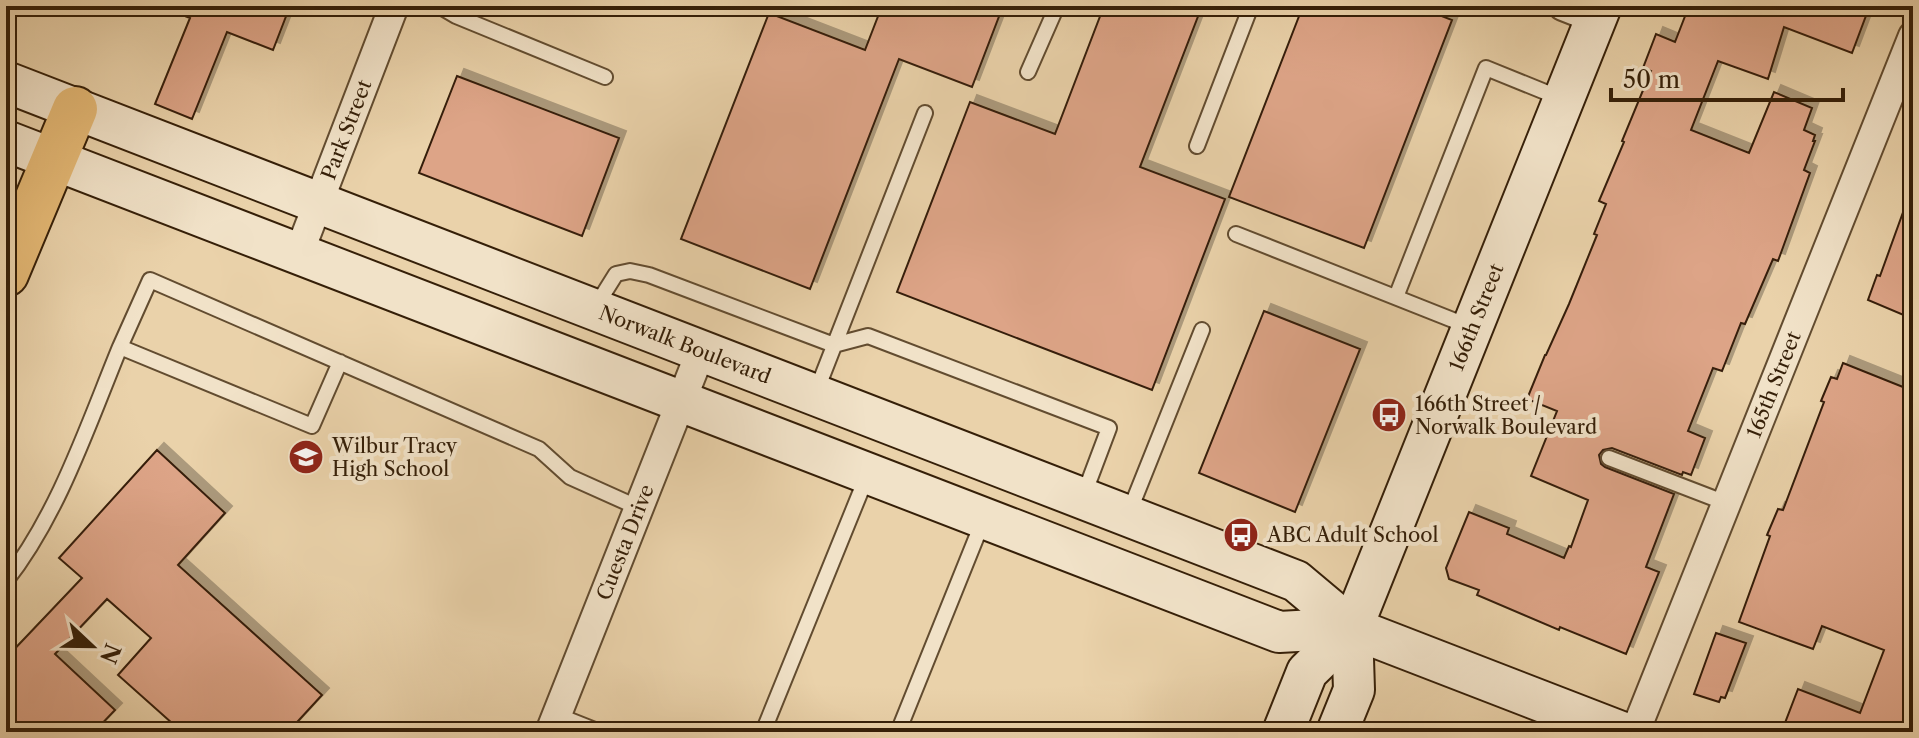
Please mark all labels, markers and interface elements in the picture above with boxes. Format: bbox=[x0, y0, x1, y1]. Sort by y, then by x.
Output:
scale bar bbox=[1611, 52, 1843, 102]
text: 50 m bbox=[1623, 65, 1680, 94]
street label: Park Street bbox=[316, 76, 376, 183]
street label: 166th Street bbox=[1444, 260, 1509, 374]
street label: Norwalk Boulevard bbox=[596, 301, 774, 389]
street label: 165th Street bbox=[1742, 328, 1806, 441]
place label: 166th Street / Norwalk Boulevard bbox=[1415, 392, 1597, 439]
bus stop icon: 166th Street / Norwalk Boulevard bbox=[1370, 396, 1408, 434]
place label: Wilbur Tracy High School bbox=[331, 434, 458, 481]
school or university icon: Wilbur Tracy High School bbox=[287, 438, 325, 476]
street label: Cuesta Drive bbox=[591, 481, 659, 604]
bus stop icon: ABC Adult School bbox=[1222, 516, 1260, 554]
place label: ABC Adult School bbox=[1266, 523, 1439, 547]
north arrow bbox=[52, 606, 132, 686]
text: N bbox=[94, 639, 126, 667]

